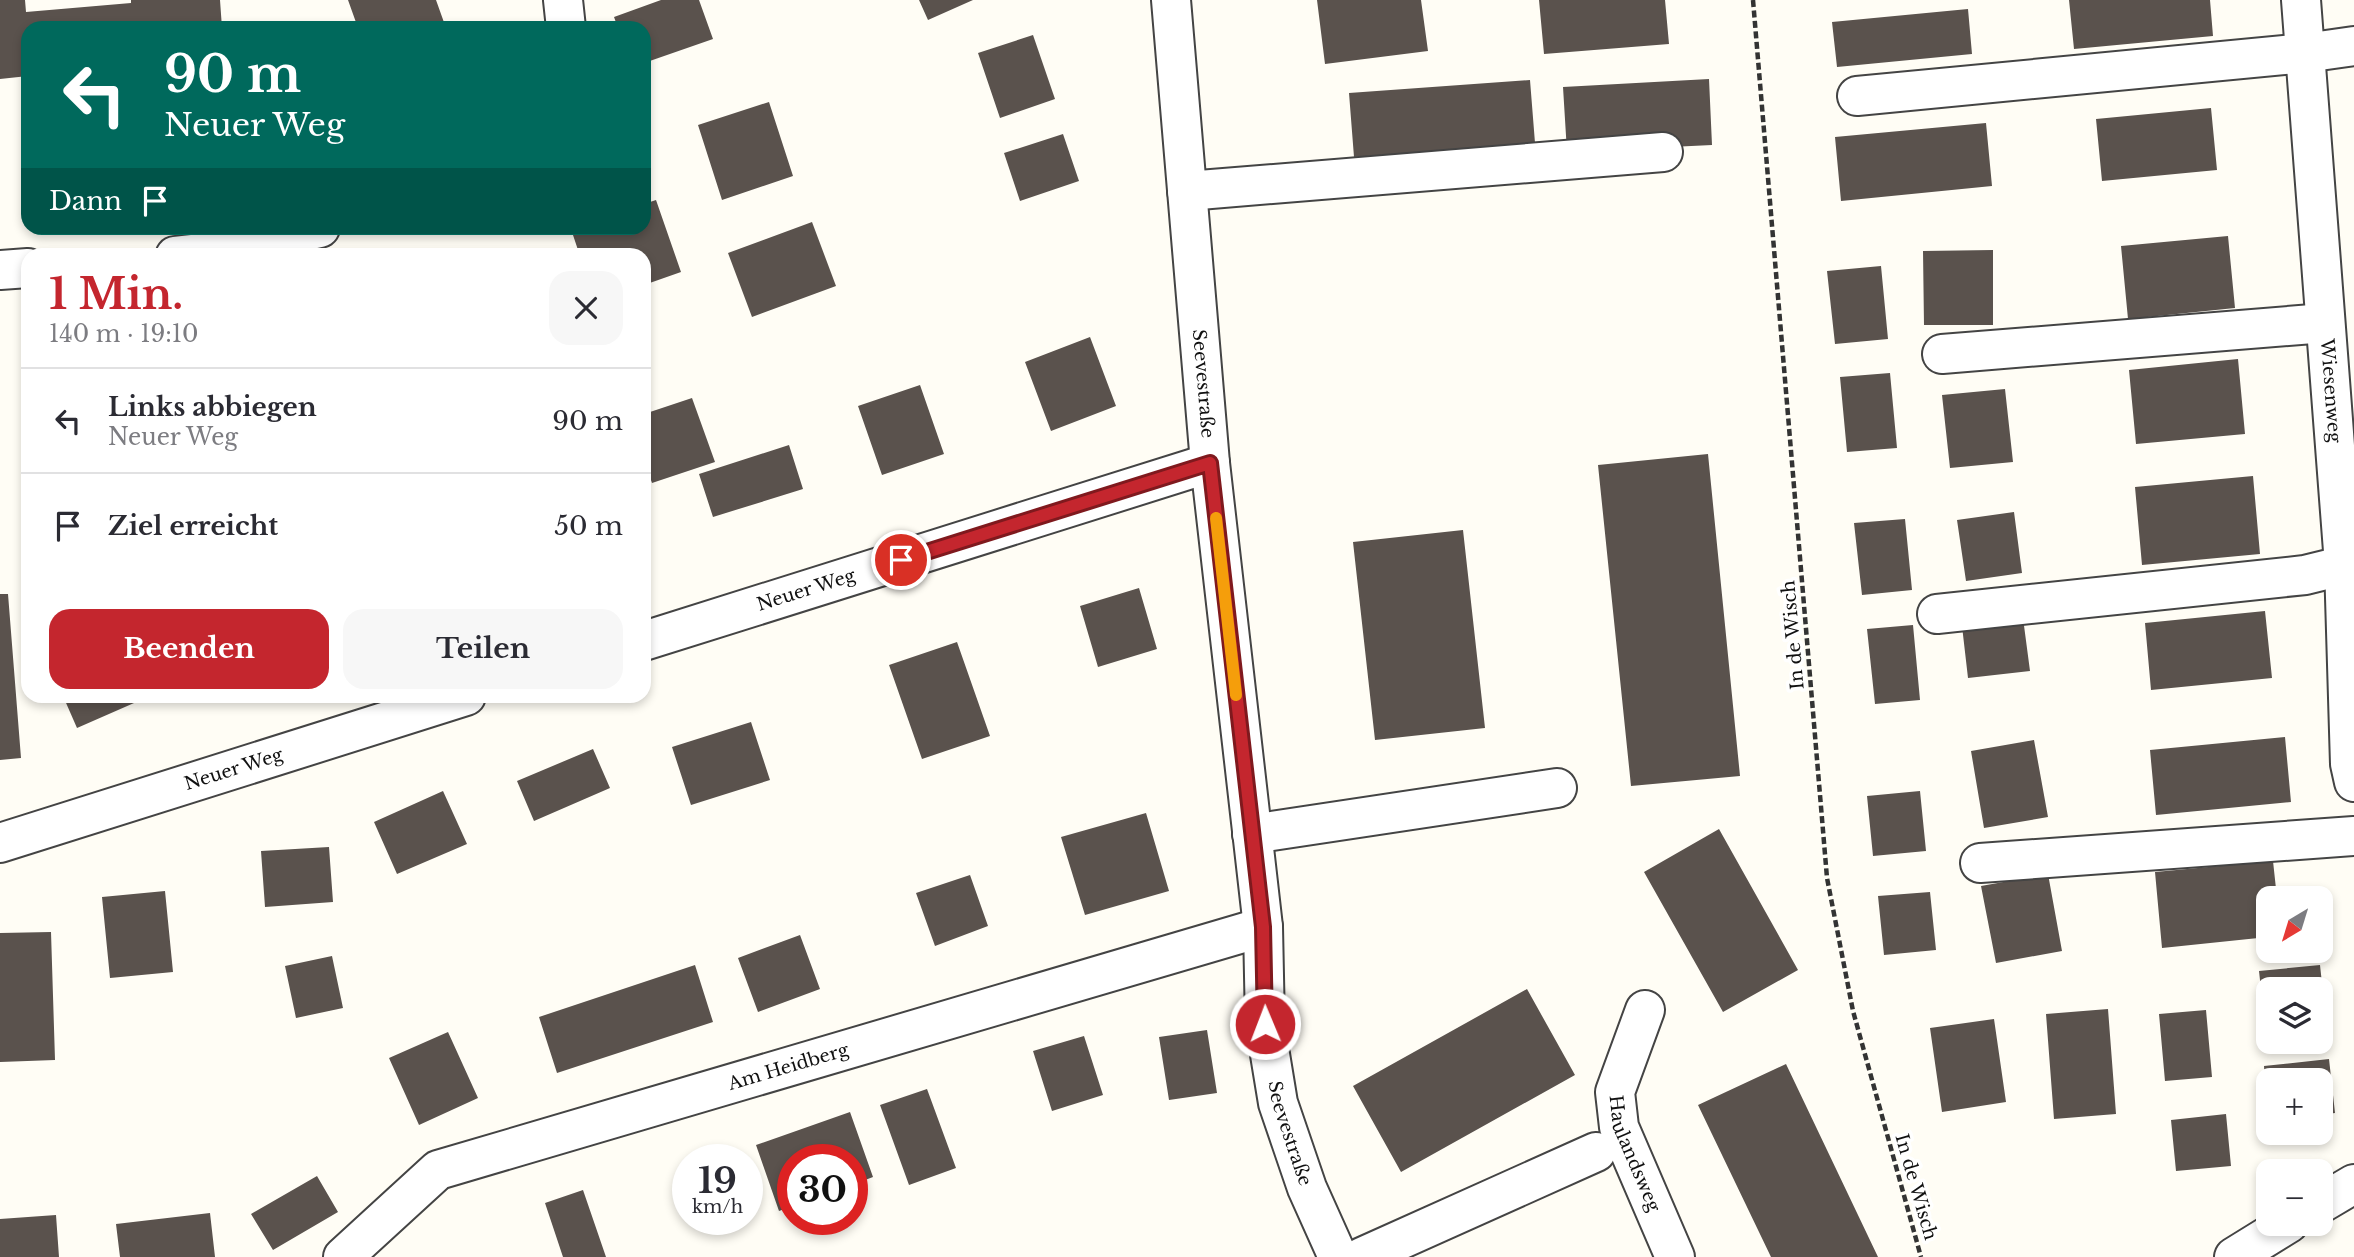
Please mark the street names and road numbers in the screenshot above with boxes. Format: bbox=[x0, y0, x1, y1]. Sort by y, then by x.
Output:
street label: Seevestraße bbox=[1188, 328, 1219, 439]
street label: Wiesenweg bbox=[2316, 337, 2346, 444]
street label: Neuer Weg bbox=[754, 564, 858, 616]
street label: In de Wisch bbox=[1777, 580, 1809, 690]
street label: Neuer Weg bbox=[182, 743, 286, 795]
street label: Am Heidberg bbox=[724, 1039, 851, 1095]
street label: Seevestraße bbox=[1264, 1079, 1316, 1189]
street label: Haulandsweg bbox=[1604, 1094, 1665, 1215]
street label: In de Wisch bbox=[1890, 1131, 1942, 1243]

